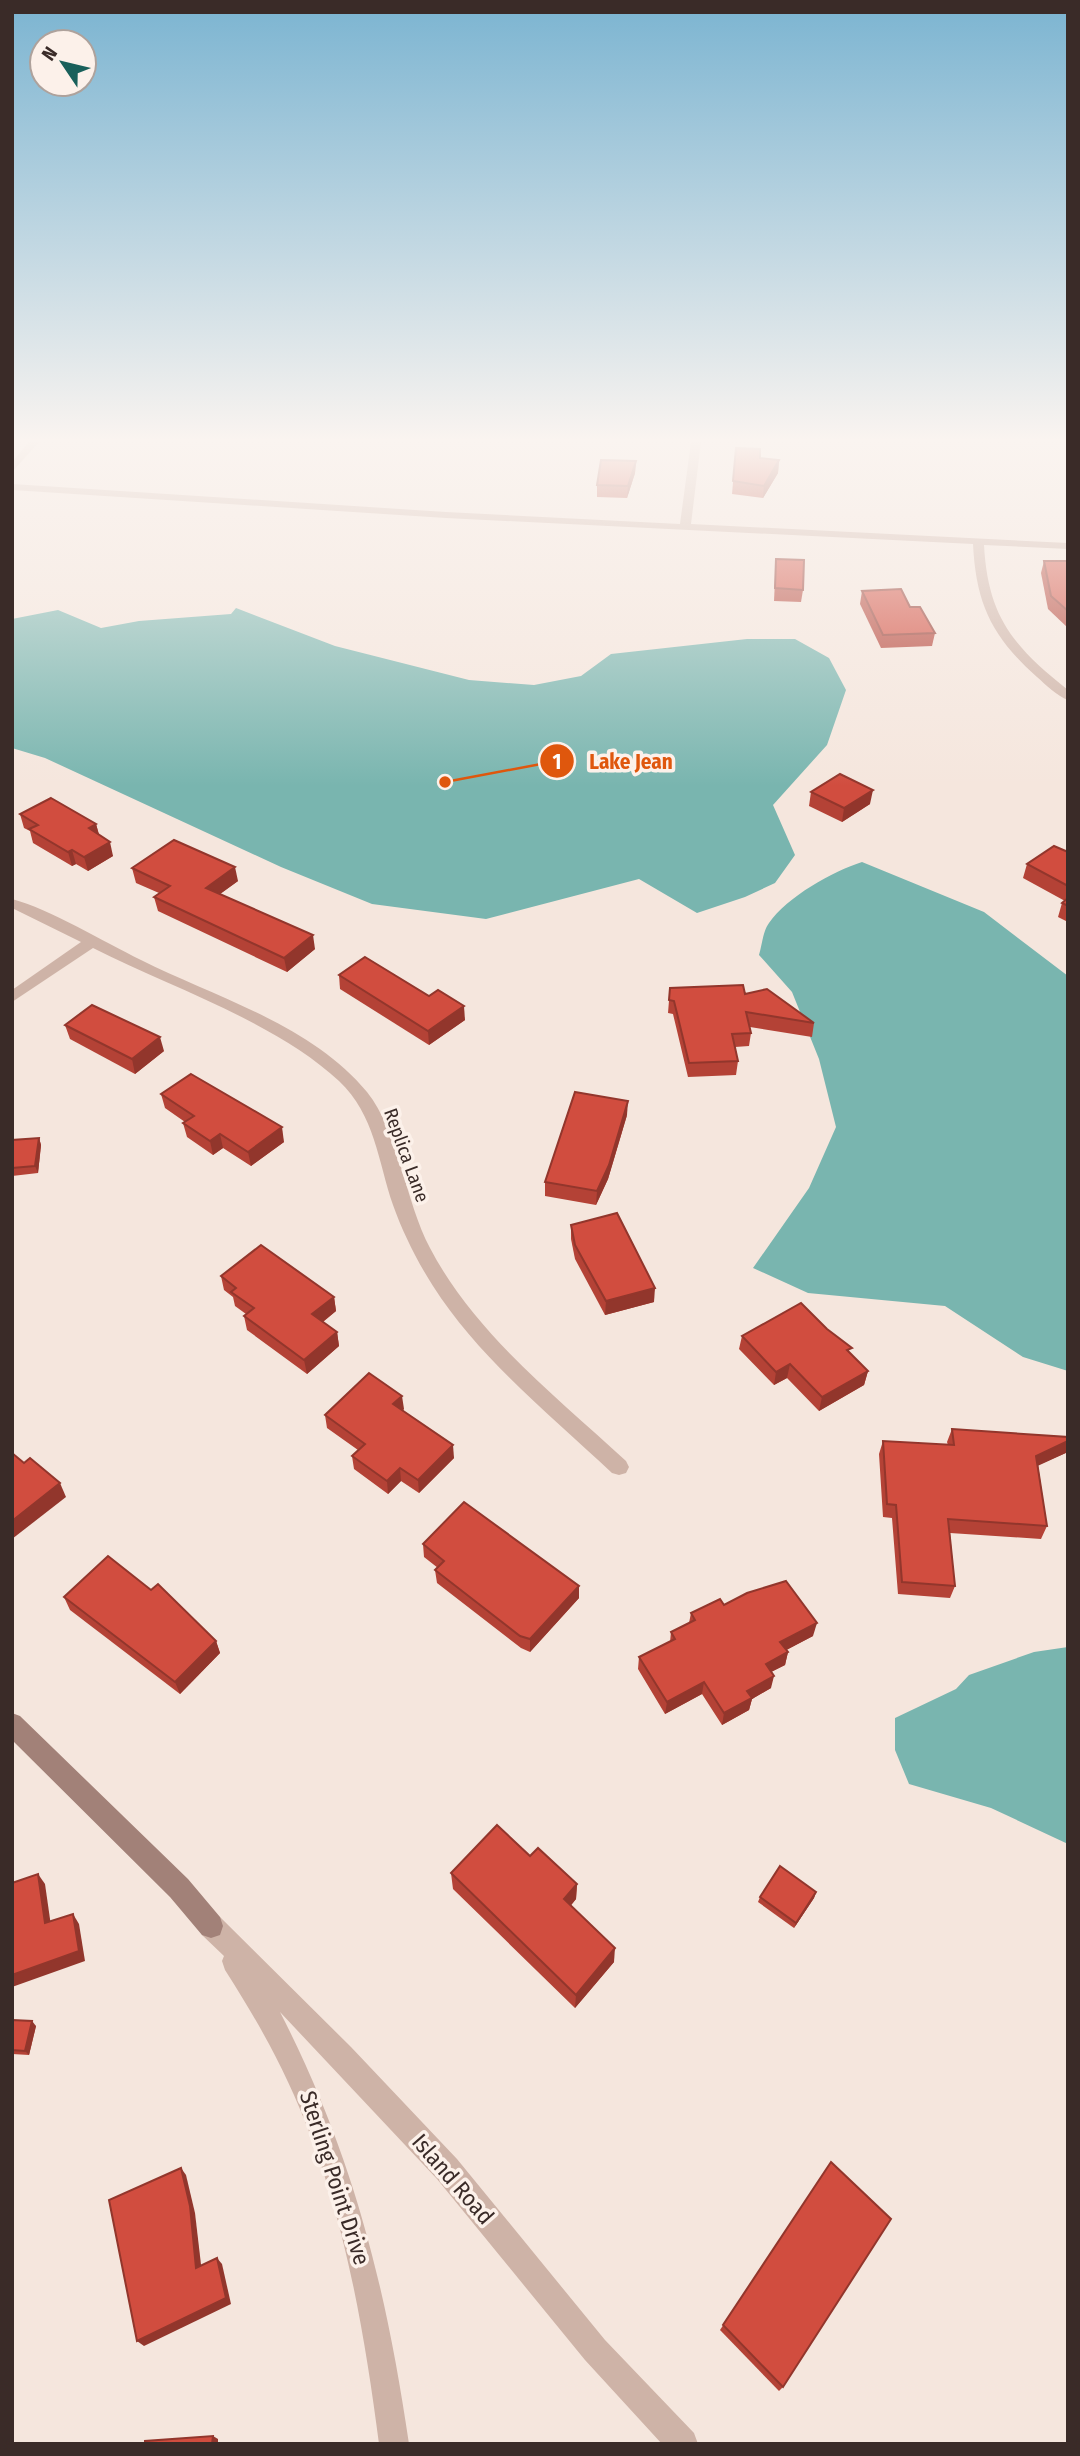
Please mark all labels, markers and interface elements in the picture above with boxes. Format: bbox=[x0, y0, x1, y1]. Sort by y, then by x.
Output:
north arrow bbox=[28, 28, 98, 98]
text: N bbox=[37, 42, 62, 65]
callout: Lake Jean bbox=[540, 740, 686, 782]
text: 1 bbox=[553, 749, 561, 775]
text: Lake Jean bbox=[589, 749, 673, 775]
street label: Replica Lane bbox=[379, 1105, 434, 1205]
street label: Sterling Point Drive bbox=[294, 2088, 376, 2268]
street label: Island Road bbox=[406, 2128, 500, 2230]

